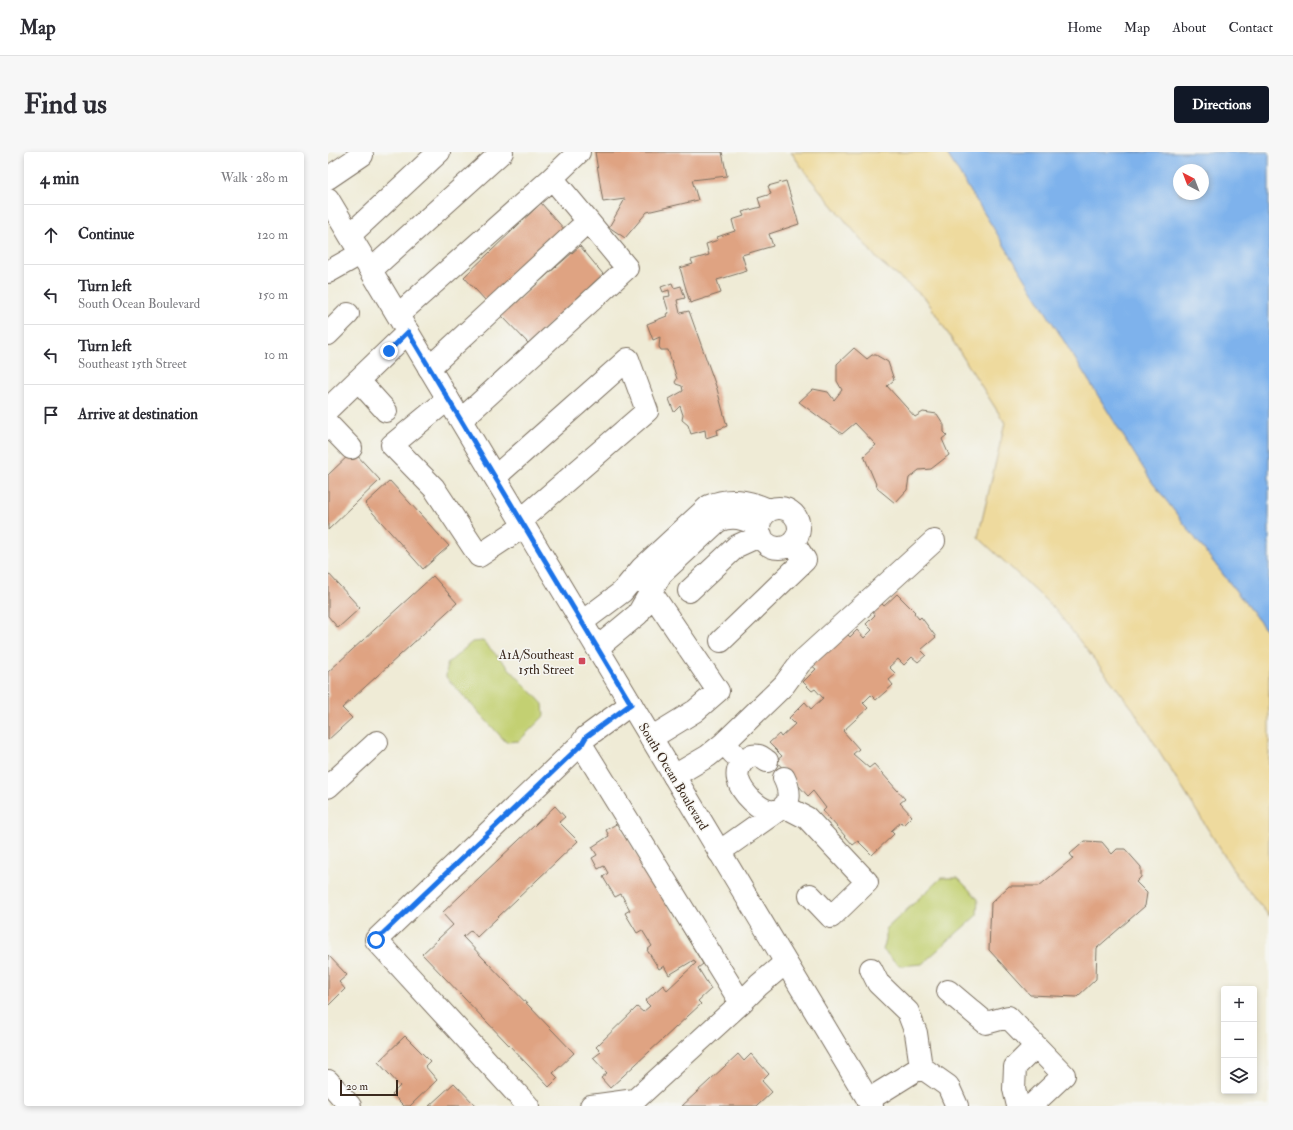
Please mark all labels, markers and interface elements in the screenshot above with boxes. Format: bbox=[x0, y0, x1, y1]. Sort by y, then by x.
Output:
text: Map bbox=[20, 16, 56, 40]
text: Home bbox=[1067, 19, 1102, 36]
text: Map bbox=[1124, 19, 1150, 36]
text: About bbox=[1172, 19, 1206, 36]
text: Contact bbox=[1228, 19, 1273, 36]
button: Directions bbox=[1174, 86, 1269, 123]
text: Find us bbox=[24, 87, 107, 122]
north arrow bbox=[1173, 164, 1209, 200]
text: 4 min bbox=[40, 168, 79, 189]
text: Walk · 280 m bbox=[221, 170, 288, 186]
icon: ahead bbox=[40, 224, 62, 246]
text: Continue bbox=[78, 225, 134, 244]
text: 120 m bbox=[257, 227, 288, 243]
text: Turn left bbox=[78, 277, 132, 296]
icon: left bbox=[40, 284, 62, 306]
text: 150 m bbox=[258, 287, 288, 303]
text: South Ocean Boulevard bbox=[78, 296, 200, 312]
text: Turn left bbox=[78, 337, 132, 356]
route end bbox=[380, 342, 398, 360]
icon: left bbox=[40, 344, 62, 366]
text: 10 m bbox=[264, 347, 288, 363]
text: Southeast 15th Street bbox=[78, 356, 187, 372]
icon: arrive bbox=[40, 404, 62, 426]
text: Arrive at destination bbox=[78, 405, 198, 424]
place label: A1A/Southeast 15th Street bbox=[498, 647, 574, 678]
marker: A1A/Southeast 15th Street bbox=[577, 656, 587, 666]
street label: South Ocean Boulevard bbox=[635, 720, 712, 834]
route start bbox=[367, 931, 385, 949]
map controls bbox=[1221, 986, 1257, 1094]
button: + bbox=[1221, 986, 1257, 1022]
button: − bbox=[1221, 1022, 1257, 1058]
button: layers bbox=[1221, 1058, 1257, 1094]
scale bar bbox=[340, 1078, 398, 1097]
text: 20 m bbox=[346, 1080, 368, 1093]

